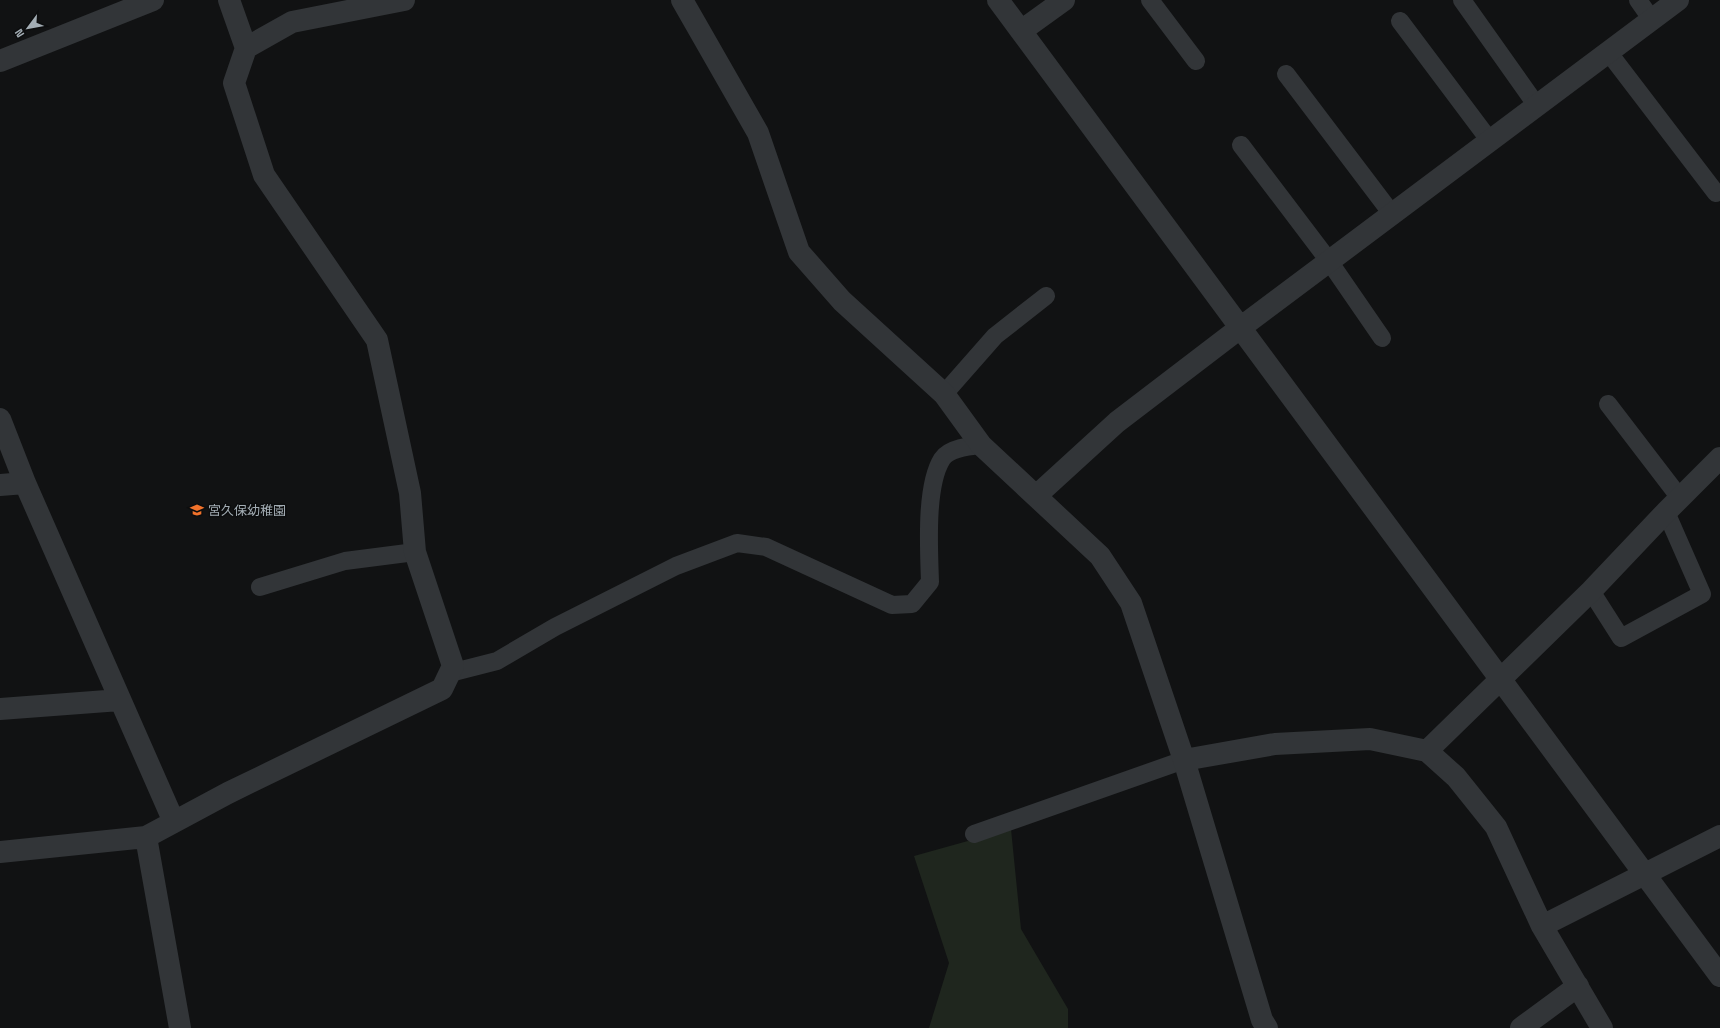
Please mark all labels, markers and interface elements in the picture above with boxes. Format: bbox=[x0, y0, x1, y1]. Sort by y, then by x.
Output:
north arrow bbox=[8, 8, 48, 48]
text: N bbox=[12, 26, 27, 40]
school or university icon: 宮久保幼稚園 bbox=[189, 502, 205, 518]
place label: 宮久保幼稚園 bbox=[208, 502, 286, 519]

